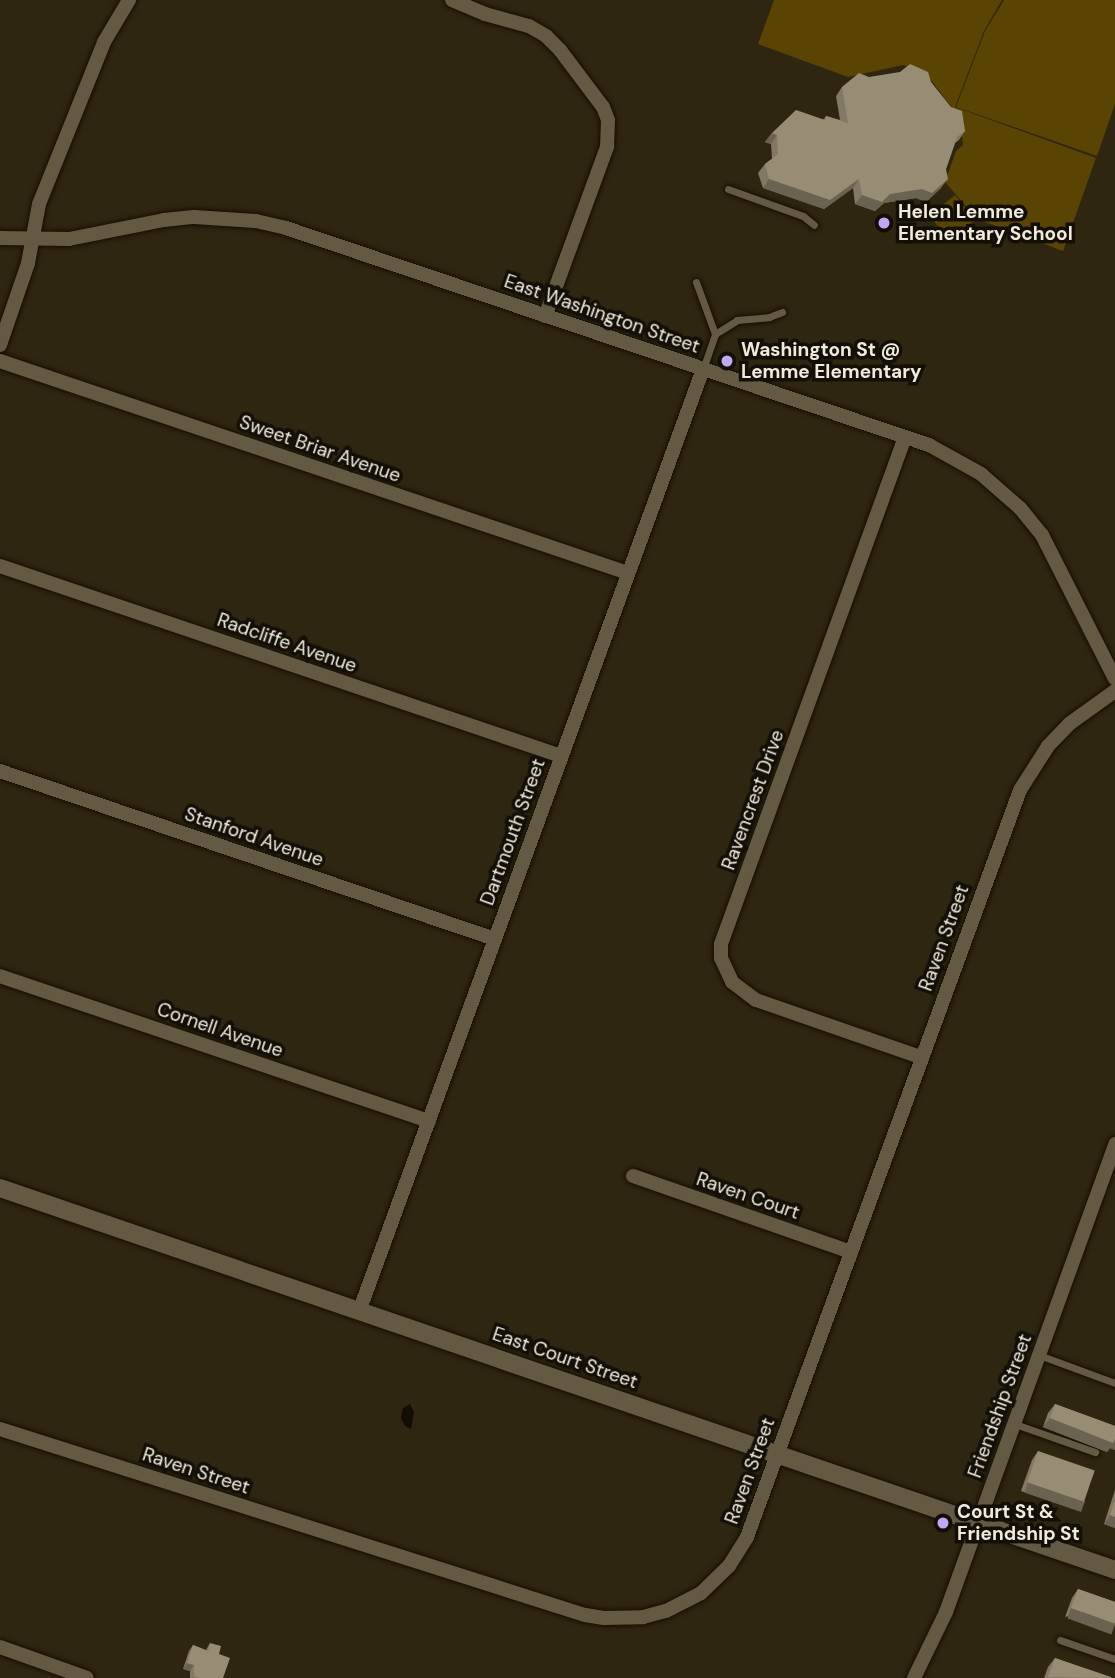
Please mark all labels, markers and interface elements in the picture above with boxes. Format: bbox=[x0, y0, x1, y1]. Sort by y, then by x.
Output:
place label: Helen Lemme Elementary School bbox=[898, 201, 1073, 245]
marker: Helen Lemme Elementary School bbox=[876, 215, 892, 231]
street label: East Washington Street bbox=[501, 270, 703, 358]
place label: Washington St @ Lemme Elementary bbox=[741, 339, 922, 383]
marker: Washington St @ Lemme Elementary bbox=[719, 353, 735, 369]
street label: Sweet Briar Avenue bbox=[236, 411, 404, 487]
street label: Radcliffe Avenue bbox=[214, 608, 360, 678]
street label: Ravencrest Drive bbox=[717, 727, 789, 873]
street label: Dartmouth Street bbox=[476, 756, 550, 908]
street label: Stanford Avenue bbox=[182, 803, 326, 871]
street label: Raven Street bbox=[914, 882, 974, 994]
street label: Cornell Avenue bbox=[154, 998, 286, 1062]
street label: Raven Court bbox=[693, 1168, 803, 1224]
street label: East Court Street bbox=[490, 1323, 640, 1393]
street label: Friendship Street bbox=[963, 1331, 1037, 1481]
street label: Raven Street bbox=[720, 1415, 780, 1527]
street label: Raven Street bbox=[140, 1443, 252, 1499]
place label: Court St & Friendship St bbox=[957, 1501, 1080, 1545]
marker: Court St & Friendship St bbox=[935, 1515, 951, 1531]

